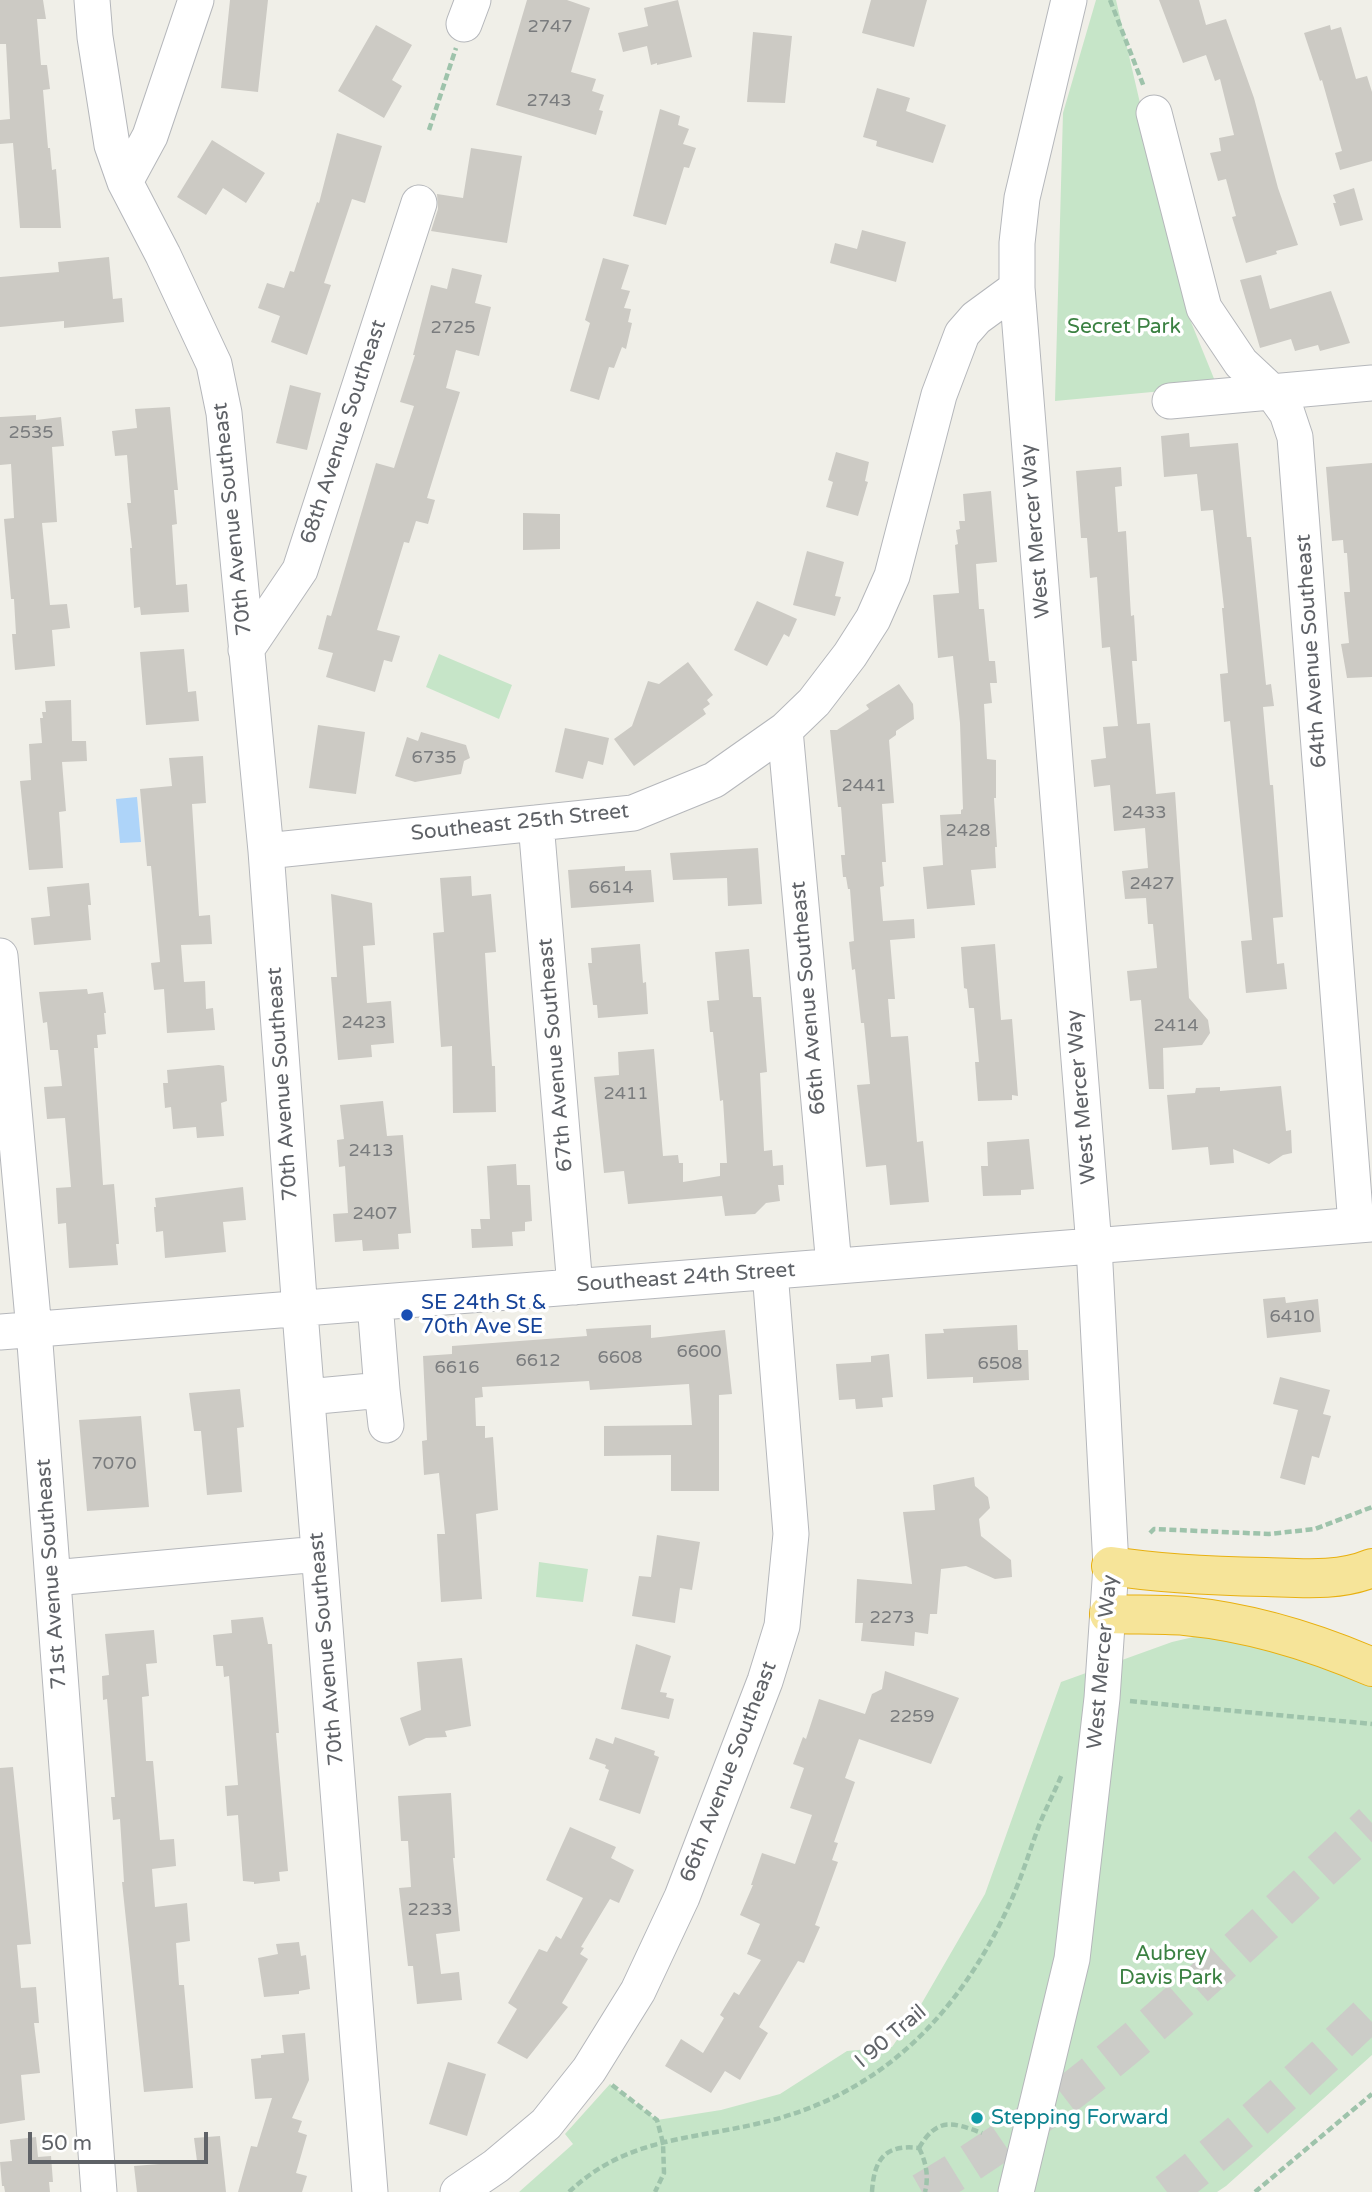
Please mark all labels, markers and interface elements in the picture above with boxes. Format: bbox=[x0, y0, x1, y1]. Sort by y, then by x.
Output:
house number: 2747 bbox=[527, 16, 573, 38]
house number: 2743 bbox=[526, 90, 572, 112]
park label: Secret Park bbox=[1067, 314, 1181, 340]
street label: 68th Avenue Southeast bbox=[296, 317, 392, 547]
house number: 2725 bbox=[430, 317, 476, 339]
street label: 70th Avenue Southeast bbox=[208, 401, 258, 637]
house number: 2535 bbox=[8, 422, 54, 444]
street label: West Mercer Way bbox=[1016, 443, 1056, 619]
street label: 64th Avenue Southeast bbox=[1291, 533, 1333, 769]
house number: 6735 bbox=[411, 747, 457, 769]
house number: 2441 bbox=[841, 775, 887, 797]
street label: Southeast 25th Street bbox=[410, 799, 630, 847]
house number: 2433 bbox=[1121, 802, 1167, 824]
house number: 2428 bbox=[945, 820, 991, 842]
house number: 2427 bbox=[1129, 873, 1175, 895]
house number: 6614 bbox=[588, 877, 634, 899]
street label: 66th Avenue Southeast bbox=[786, 880, 832, 1116]
street label: 67th Avenue Southeast bbox=[533, 937, 579, 1173]
street label: 70th Avenue Southeast bbox=[262, 966, 304, 1202]
street label: West Mercer Way bbox=[1062, 1009, 1102, 1185]
house number: 2423 bbox=[341, 1012, 387, 1034]
house number: 2414 bbox=[1153, 1015, 1199, 1037]
house number: 2411 bbox=[603, 1083, 649, 1105]
house number: 2413 bbox=[348, 1140, 394, 1162]
house number: 2407 bbox=[352, 1203, 398, 1225]
street label: Southeast 24th Street bbox=[576, 1258, 796, 1298]
place label: SE 24th St & 70th Ave SE bbox=[421, 1290, 547, 1340]
house number: 6410 bbox=[1269, 1306, 1315, 1328]
marker: SE 24th St & 70th Ave SE bbox=[399, 1307, 415, 1323]
house number: 6600 bbox=[676, 1341, 722, 1363]
house number: 6608 bbox=[597, 1347, 643, 1369]
house number: 6612 bbox=[515, 1350, 561, 1372]
house number: 6508 bbox=[977, 1353, 1023, 1375]
house number: 6616 bbox=[434, 1357, 480, 1379]
house number: 7070 bbox=[91, 1453, 137, 1475]
street label: 71st Avenue Southeast bbox=[31, 1458, 73, 1690]
street label: 70th Avenue Southeast bbox=[304, 1531, 350, 1767]
street label: West Mercer Way bbox=[1083, 1574, 1123, 1750]
house number: 2273 bbox=[869, 1607, 915, 1629]
street label: 66th Avenue Southeast bbox=[675, 1658, 783, 1886]
house number: 2259 bbox=[889, 1706, 935, 1728]
house number: 2233 bbox=[407, 1899, 453, 1921]
park label: Aubrey Davis Park bbox=[1119, 1941, 1223, 1991]
street label: I 90 Trail bbox=[850, 2000, 932, 2074]
place label: Stepping Forward bbox=[991, 2105, 1168, 2131]
marker: Stepping Forward bbox=[969, 2110, 985, 2126]
scale bar bbox=[32, 2118, 212, 2162]
text: 50 m bbox=[41, 2131, 92, 2156]

